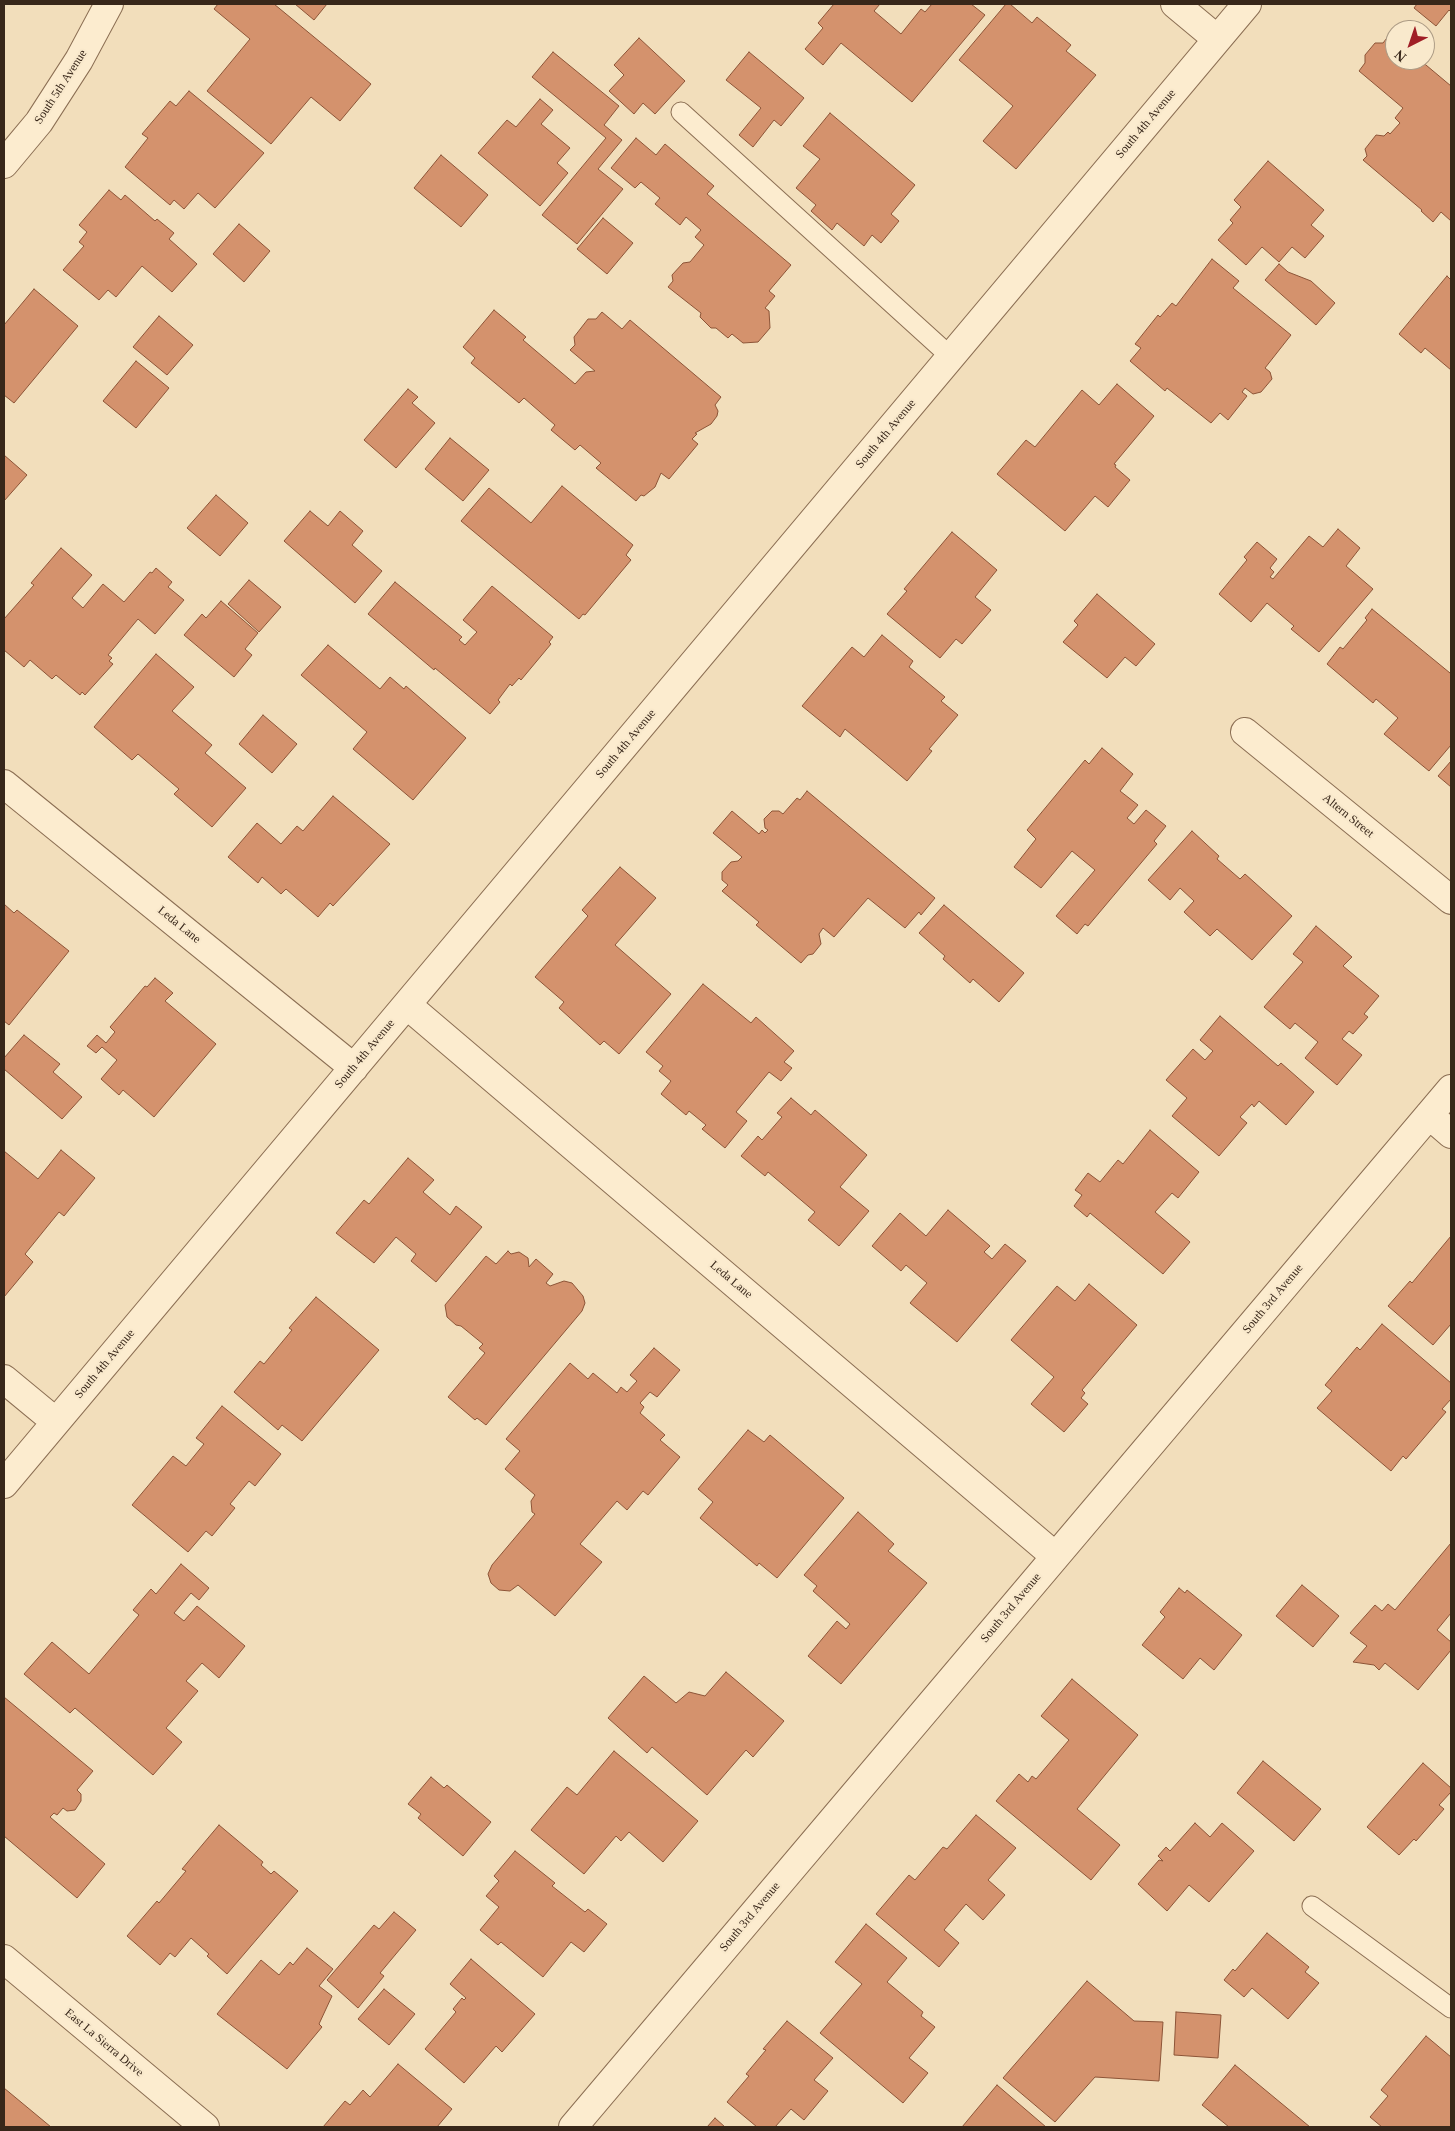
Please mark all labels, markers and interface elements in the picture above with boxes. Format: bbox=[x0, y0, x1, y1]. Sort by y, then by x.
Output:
north arrow bbox=[1385, 20, 1435, 70]
street label: South 5th Avenue bbox=[32, 47, 90, 127]
text: N bbox=[1392, 47, 1409, 65]
street label: South 4th Avenue bbox=[1113, 87, 1179, 161]
street label: South 4th Avenue bbox=[853, 397, 919, 471]
street label: South 4th Avenue bbox=[593, 707, 659, 781]
street label: Altern Street bbox=[1320, 791, 1376, 841]
street label: Leda Lane bbox=[155, 903, 203, 947]
street label: South 4th Avenue bbox=[332, 1017, 398, 1091]
street label: Leda Lane bbox=[707, 1258, 755, 1302]
street label: South 3rd Avenue bbox=[1240, 1261, 1306, 1337]
street label: South 4th Avenue bbox=[72, 1327, 138, 1401]
street label: South 3rd Avenue bbox=[978, 1570, 1044, 1646]
street label: South 3rd Avenue bbox=[717, 1879, 783, 1955]
street label: East La Sierra Drive bbox=[62, 2006, 146, 2080]

